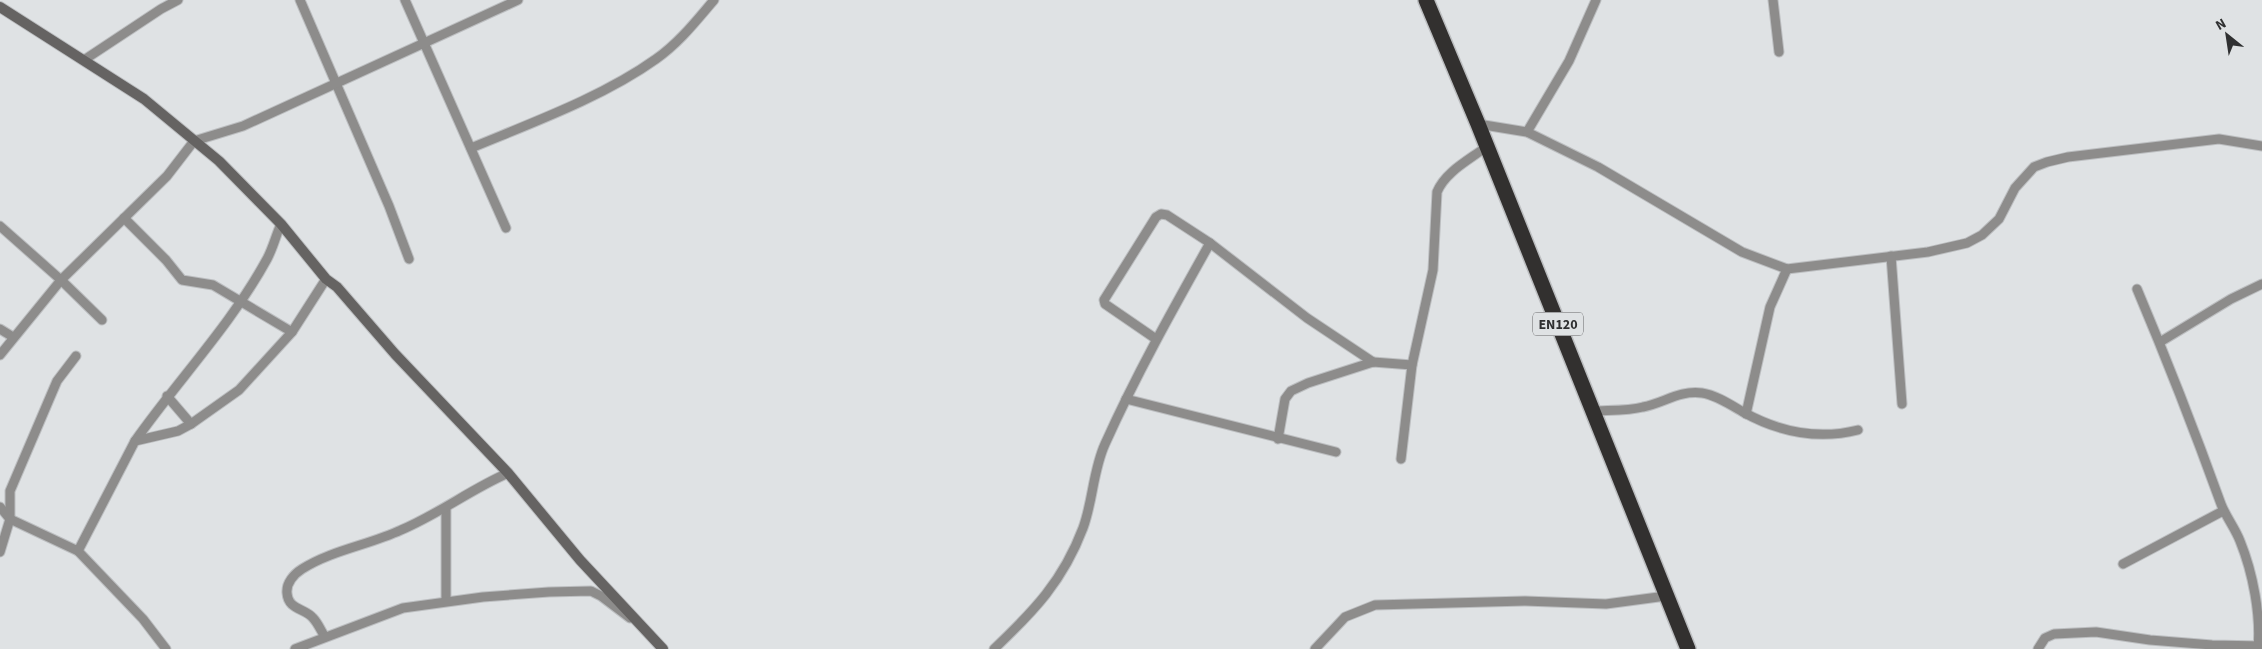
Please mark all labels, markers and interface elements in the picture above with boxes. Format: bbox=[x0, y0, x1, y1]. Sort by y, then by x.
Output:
north arrow bbox=[2202, 10, 2252, 60]
text: N bbox=[2212, 14, 2230, 36]
road number: EN120 bbox=[1533, 312, 1583, 336]

